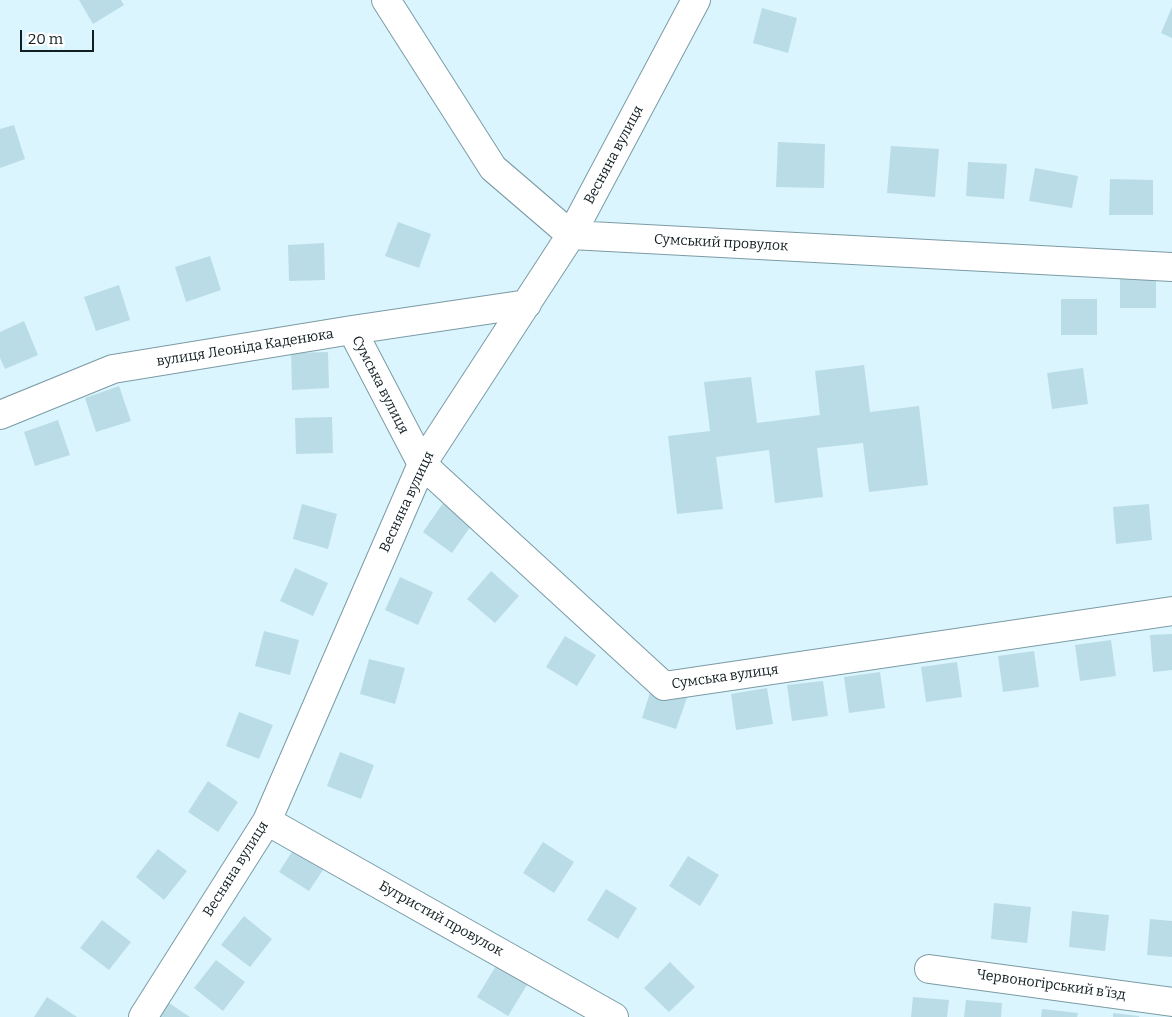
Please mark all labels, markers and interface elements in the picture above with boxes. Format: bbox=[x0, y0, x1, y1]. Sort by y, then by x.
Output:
scale bar bbox=[22, 20, 96, 52]
text: 20 m bbox=[28, 30, 63, 48]
street label: Весняна вулиця bbox=[581, 103, 647, 207]
street label: Сумський провулок bbox=[653, 231, 789, 255]
street label: вулиця Леоніда Каденюка bbox=[155, 326, 335, 370]
street label: Сумська вулиця bbox=[348, 333, 412, 437]
street label: Весняна вулиця bbox=[376, 449, 438, 555]
street label: Сумська вулиця bbox=[670, 661, 780, 693]
street label: Весняна вулиця bbox=[200, 818, 272, 920]
street label: Бугристий провулок bbox=[376, 878, 506, 960]
street label: Червоногірський в’їзд bbox=[975, 966, 1127, 1004]

